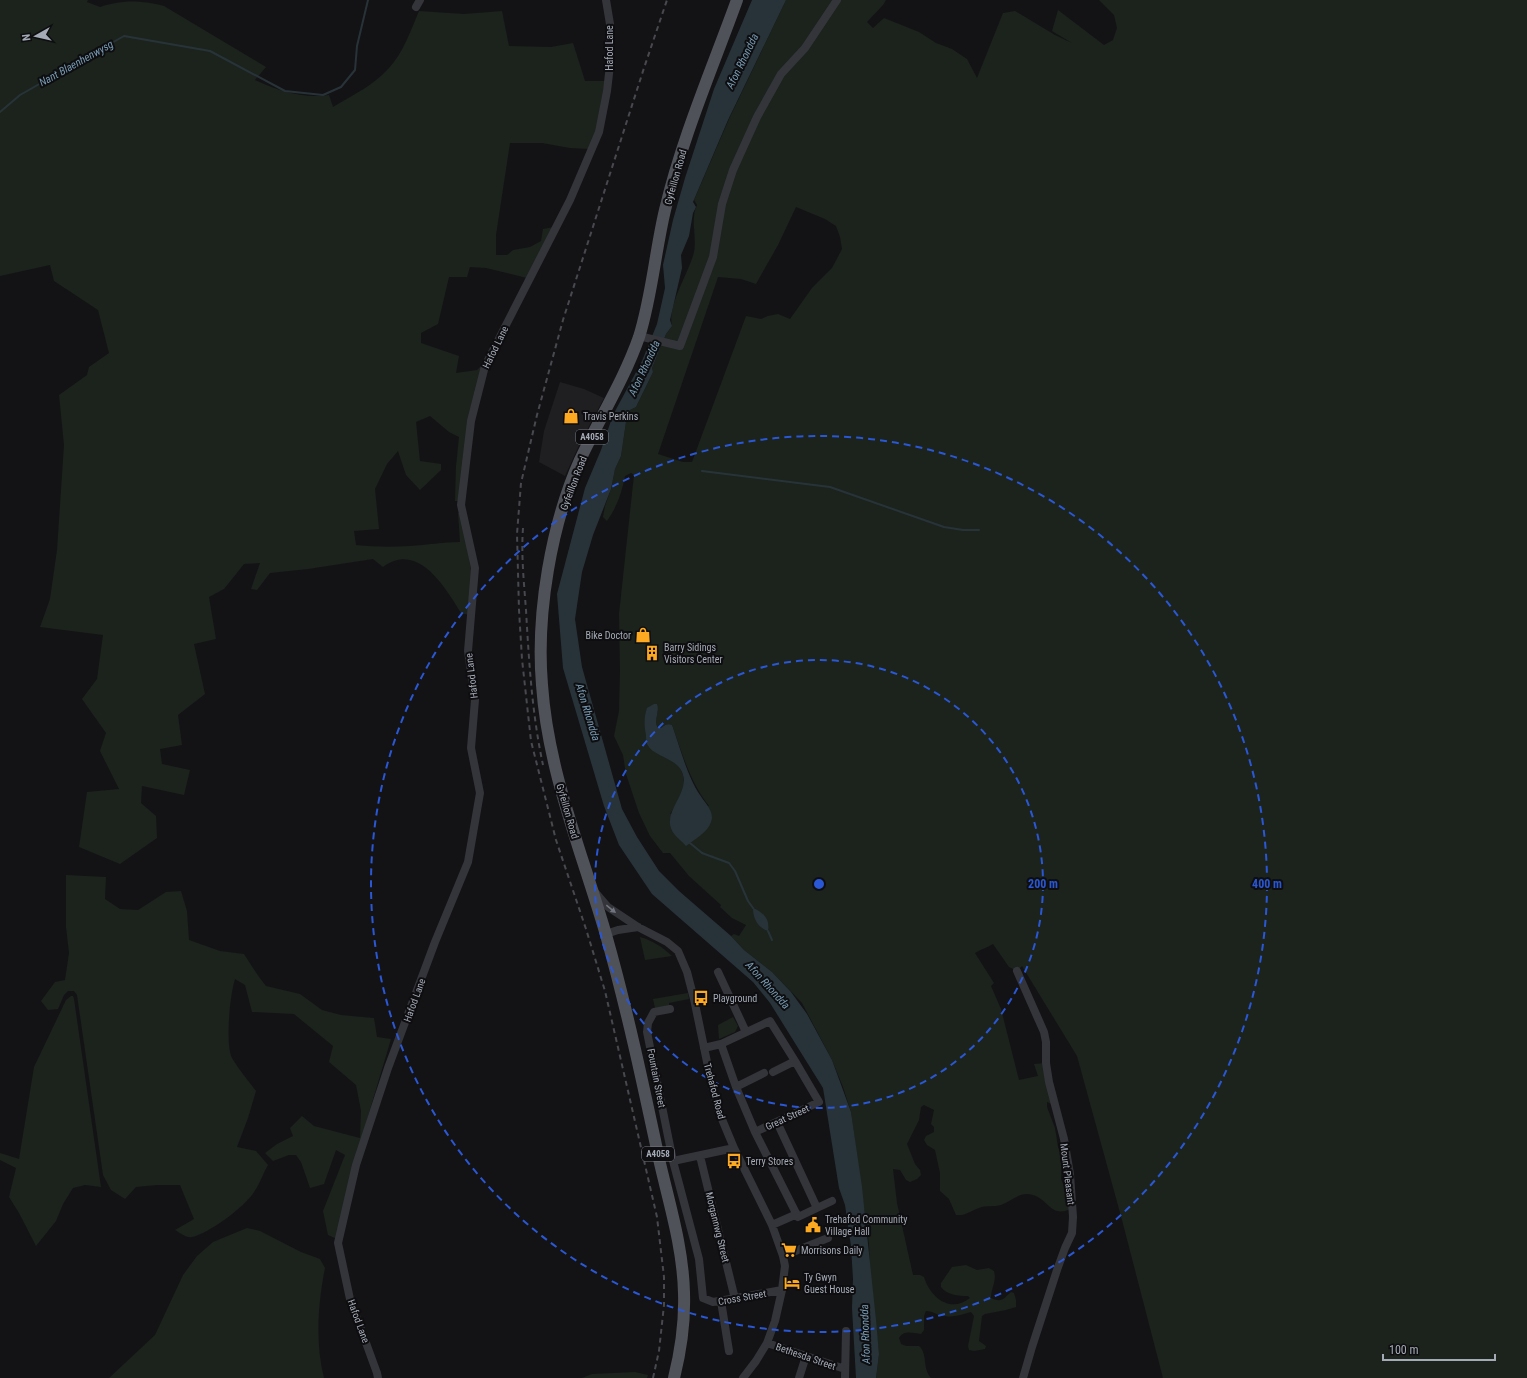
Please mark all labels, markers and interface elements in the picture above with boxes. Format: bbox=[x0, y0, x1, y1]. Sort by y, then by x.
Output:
north arrow bbox=[16, 16, 56, 56]
street label: Hafod Lane bbox=[604, 25, 615, 71]
water label: Afon Rhondda bbox=[723, 32, 761, 92]
text: N bbox=[20, 33, 33, 42]
water label: Nant Blaenhenwysg bbox=[37, 37, 116, 89]
street label: Gyfeillon Road bbox=[662, 148, 689, 206]
street label: Hafod Lane bbox=[481, 324, 511, 370]
water label: Afon Rhondda bbox=[626, 338, 663, 399]
shop icon: Travis Perkins bbox=[562, 407, 580, 425]
place label: Travis Perkins bbox=[583, 411, 639, 422]
road number: A4058 bbox=[576, 430, 608, 444]
street label: Gyfeillon Road bbox=[558, 455, 589, 512]
shop icon: Bike Doctor bbox=[634, 626, 652, 644]
place label: Bike Doctor bbox=[586, 630, 631, 641]
place label: Barry Sidings Visitors Center bbox=[664, 642, 722, 665]
building icon: Barry Sidings Visitors Center bbox=[643, 644, 661, 662]
street label: Hafod Lane bbox=[463, 652, 480, 699]
water label: Afon Rhondda bbox=[572, 681, 602, 743]
street label: Gyfeillon Road bbox=[554, 782, 581, 840]
centre of rings bbox=[812, 877, 826, 891]
text: 200 m bbox=[1028, 877, 1058, 891]
text: 400 m bbox=[1252, 877, 1282, 891]
one-way arrow bbox=[606, 905, 616, 913]
water label: Afon Rhondda bbox=[742, 958, 792, 1012]
street label: Hafod Lane bbox=[402, 977, 428, 1023]
bus stop icon: Playground bbox=[692, 989, 710, 1007]
place label: Playground bbox=[713, 993, 757, 1004]
street label: Fountain Street bbox=[645, 1048, 668, 1109]
street label: Trehafod Road bbox=[702, 1062, 727, 1120]
street label: Great Street bbox=[764, 1103, 811, 1132]
street label: Mount Pleasant bbox=[1058, 1143, 1077, 1206]
road number: A4058 bbox=[642, 1147, 674, 1161]
bus stop icon: Terry Stores bbox=[725, 1152, 743, 1170]
place label: Terry Stores bbox=[746, 1156, 794, 1167]
street label: Morgannwg Street bbox=[703, 1191, 732, 1263]
place label: Trehafod Community Village Hall bbox=[825, 1214, 907, 1237]
public building icon: Trehafod Community Village Hall bbox=[804, 1216, 822, 1234]
supermarket icon: Morrisons Daily bbox=[780, 1241, 798, 1259]
place label: Morrisons Daily bbox=[801, 1245, 863, 1256]
place label: Ty Gwyn Guest House bbox=[804, 1272, 855, 1295]
hotel icon: Ty Gwyn Guest House bbox=[783, 1274, 801, 1292]
street label: Cross Street bbox=[717, 1288, 767, 1307]
street label: Hafod Lane bbox=[346, 1298, 372, 1345]
water label: Afon Rhondda bbox=[858, 1304, 873, 1365]
scale bar bbox=[1383, 1336, 1495, 1362]
street label: Bethesda Street bbox=[774, 1341, 837, 1372]
text: 100 m bbox=[1389, 1343, 1419, 1357]

